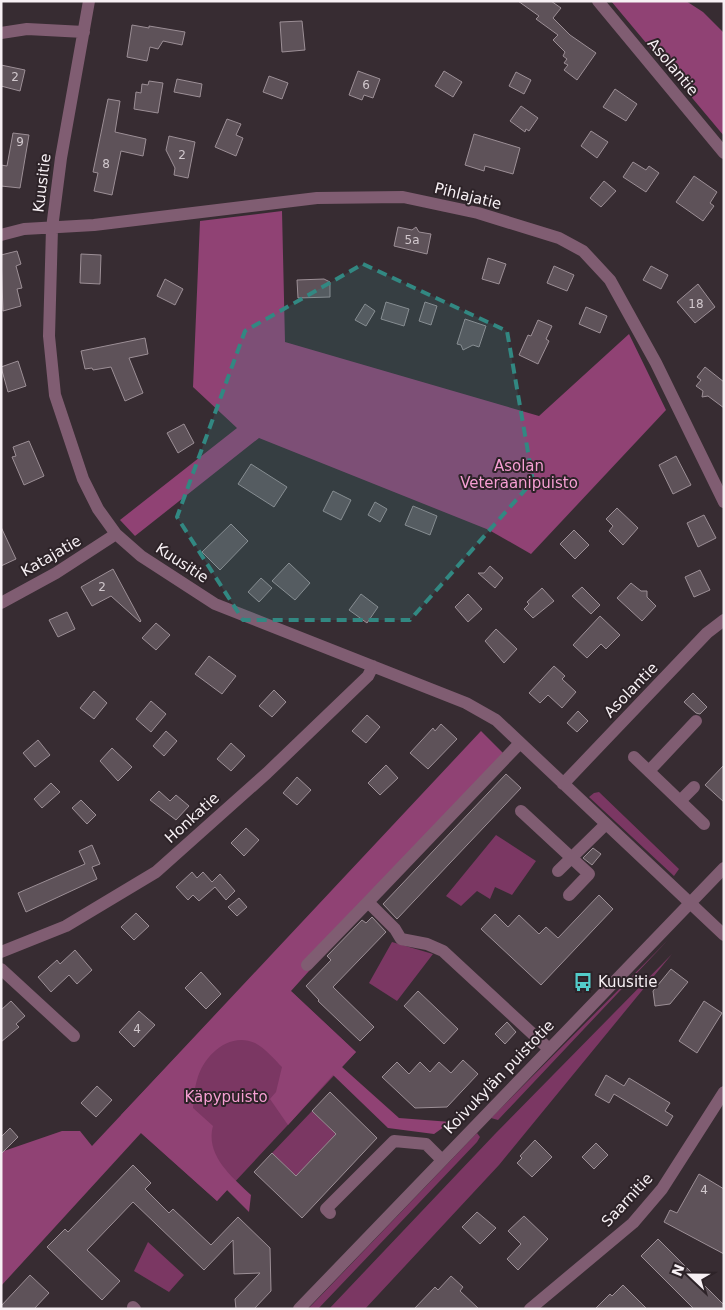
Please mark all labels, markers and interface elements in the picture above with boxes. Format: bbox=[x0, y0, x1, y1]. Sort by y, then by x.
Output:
street label: Asolantie bbox=[644, 35, 702, 99]
house number: 2 bbox=[11, 70, 19, 84]
house number: 6 bbox=[362, 78, 370, 92]
house number: 9 bbox=[16, 135, 24, 149]
house number: 2 bbox=[178, 148, 186, 162]
street label: Kuusitie bbox=[29, 152, 55, 214]
house number: 8 bbox=[102, 157, 110, 171]
street label: Pihlajatie bbox=[433, 179, 503, 213]
house number: 5a bbox=[405, 233, 420, 247]
house number: 18 bbox=[688, 297, 704, 311]
park label: Asolan Veteraanipuisto bbox=[460, 457, 578, 492]
street label: Katajatie bbox=[18, 532, 84, 580]
street label: Kuusitie bbox=[152, 539, 212, 587]
house number: 2 bbox=[98, 580, 106, 594]
street label: Asolantie bbox=[600, 659, 662, 721]
street label: Honkatie bbox=[161, 789, 223, 847]
bus stop icon: Kuusitie bbox=[572, 971, 594, 993]
place label: Kuusitie bbox=[598, 973, 657, 991]
street label: Koivukylän puistotie bbox=[440, 1016, 558, 1138]
house number: 4 bbox=[133, 1022, 141, 1036]
park label: Käpypuisto bbox=[184, 1088, 268, 1106]
street label: Saarnitie bbox=[598, 1169, 656, 1231]
house number: 4 bbox=[700, 1183, 708, 1197]
north arrow bbox=[665, 1250, 715, 1300]
text: N bbox=[668, 1262, 688, 1279]

